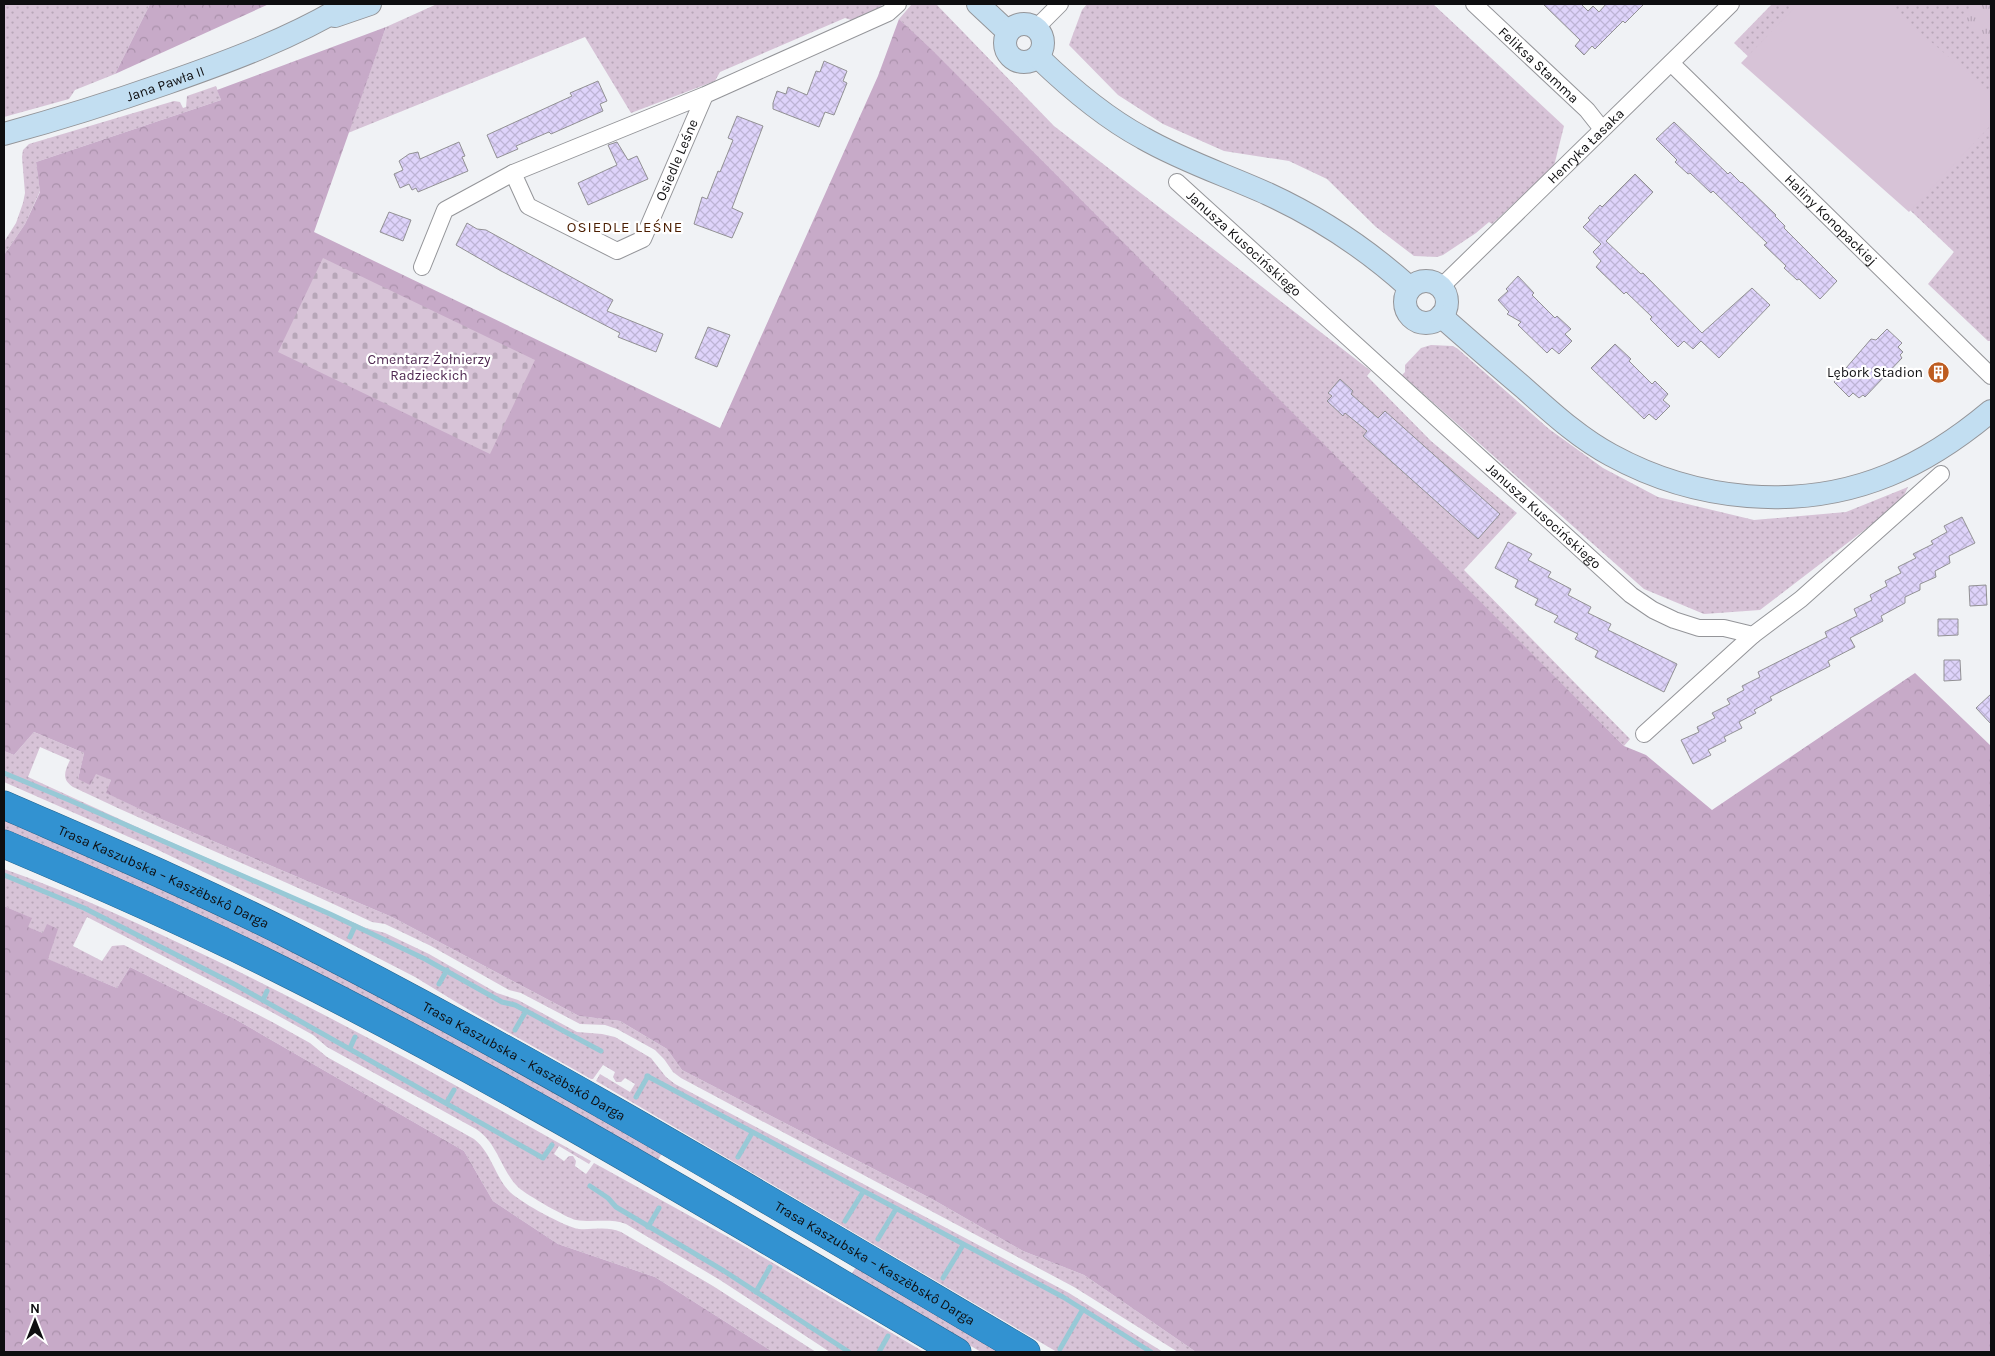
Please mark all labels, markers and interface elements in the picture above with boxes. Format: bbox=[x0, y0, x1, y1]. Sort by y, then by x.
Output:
street label: Feliksa Stamma bbox=[1495, 23, 1583, 107]
street label: Jana Pawła II bbox=[124, 62, 207, 105]
street label: Henryka Łasaka bbox=[1544, 105, 1627, 187]
street label: Osiedle Leśne bbox=[652, 117, 702, 203]
street label: Haliny Konopackiej bbox=[1781, 171, 1881, 269]
street label: Janusza Kusocińskiego bbox=[1183, 187, 1305, 300]
district label: OSIEDLE LEŚNE bbox=[567, 218, 683, 236]
park label: Cmentarz Żołnierzy Radzieckich bbox=[367, 351, 491, 384]
building icon: Lębork Stadion bbox=[1927, 360, 1951, 384]
place label: Lębork Stadion bbox=[1827, 364, 1923, 381]
street label: Janusza Kusocińskiego bbox=[1483, 459, 1605, 572]
street label: Trasa Kaszubska – Kaszëbskô Darga bbox=[56, 821, 272, 932]
street label: Trasa Kaszubska – Kaszëbskô Darga bbox=[420, 997, 629, 1124]
street label: Trasa Kaszubska – Kaszëbskô Darga bbox=[772, 1197, 978, 1329]
north arrow bbox=[10, 1296, 60, 1346]
text: N bbox=[30, 1300, 40, 1317]

